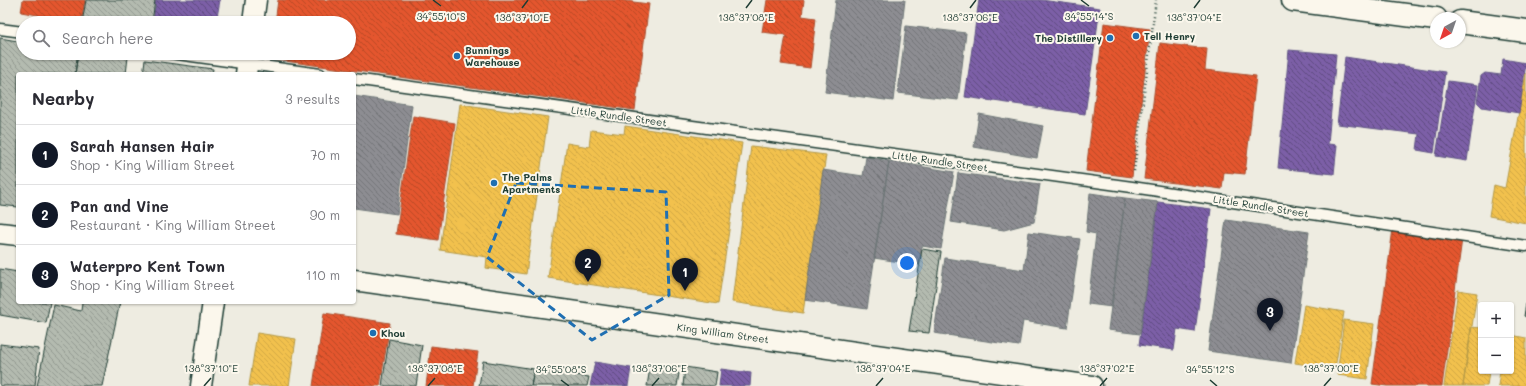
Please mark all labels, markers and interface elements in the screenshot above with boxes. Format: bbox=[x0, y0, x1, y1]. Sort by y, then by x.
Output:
text: 34°55'10"S bbox=[416, 9, 466, 23]
text: 34°55'14"S bbox=[1065, 9, 1114, 23]
text: 138°37'10"E bbox=[495, 10, 549, 24]
text: 138°37'08"E bbox=[718, 10, 774, 24]
text: 138°37'06"E bbox=[942, 10, 998, 24]
text: 138°37'04"E bbox=[1166, 10, 1222, 24]
north arrow bbox=[1430, 12, 1466, 48]
search box bbox=[16, 16, 356, 60]
icon: search bbox=[30, 27, 52, 49]
text: Search here bbox=[62, 28, 153, 48]
place label: Tell Henry bbox=[1144, 29, 1196, 43]
place label: The Distillery bbox=[1035, 31, 1103, 45]
marker: Tell Henry bbox=[1131, 31, 1141, 41]
marker: The Distillery bbox=[1105, 33, 1115, 43]
place label: Bunnings Warehouse bbox=[465, 43, 519, 69]
marker: Bunnings Warehouse bbox=[452, 51, 462, 61]
text: Nearby bbox=[32, 87, 94, 109]
text: 3 results bbox=[285, 90, 340, 107]
street label: Little Rundle Street bbox=[570, 102, 668, 130]
text: Sarah Hansen Hair bbox=[70, 136, 214, 156]
text: 1 bbox=[42, 146, 48, 163]
text: 70 m bbox=[310, 146, 340, 163]
street label: Little Rundle Street bbox=[891, 147, 989, 175]
text: Shop · King William Street bbox=[70, 156, 235, 173]
place label: The Palms Apartments bbox=[502, 170, 560, 196]
marker: The Palms Apartments bbox=[489, 178, 499, 188]
street label: Little Rundle Street bbox=[1212, 192, 1310, 220]
text: Pan and Vine bbox=[70, 196, 169, 216]
text: 2 bbox=[41, 206, 49, 223]
text: 90 m bbox=[310, 206, 340, 223]
text: Restaurant · King William Street bbox=[70, 216, 276, 233]
pin: 2 bbox=[575, 249, 601, 282]
your location bbox=[897, 253, 917, 273]
text: Waterpro Kent Town bbox=[70, 256, 225, 276]
pin: 1 bbox=[672, 258, 698, 291]
text: 3 bbox=[41, 266, 49, 283]
text: 110 m bbox=[306, 266, 340, 283]
text: Shop · King William Street bbox=[70, 276, 235, 293]
pin: 3 bbox=[1257, 298, 1283, 331]
map controls bbox=[1478, 302, 1514, 374]
button: + bbox=[1478, 302, 1514, 338]
street label: King William Street bbox=[676, 320, 770, 346]
place label: Khou bbox=[381, 326, 405, 340]
marker: Khou bbox=[368, 328, 378, 338]
button: − bbox=[1478, 338, 1514, 374]
text: 138°37'10"E bbox=[184, 361, 238, 375]
text: 138°37'08"E bbox=[407, 361, 463, 375]
text: 138°37'06"E bbox=[631, 361, 687, 375]
text: 138°37'04"E bbox=[855, 361, 911, 375]
text: 138°37'02"E bbox=[1080, 361, 1135, 375]
text: 138°37'00"E bbox=[1303, 361, 1359, 375]
text: 34°55'08"S bbox=[536, 362, 587, 376]
text: 34°55'12"S bbox=[1186, 362, 1235, 376]

